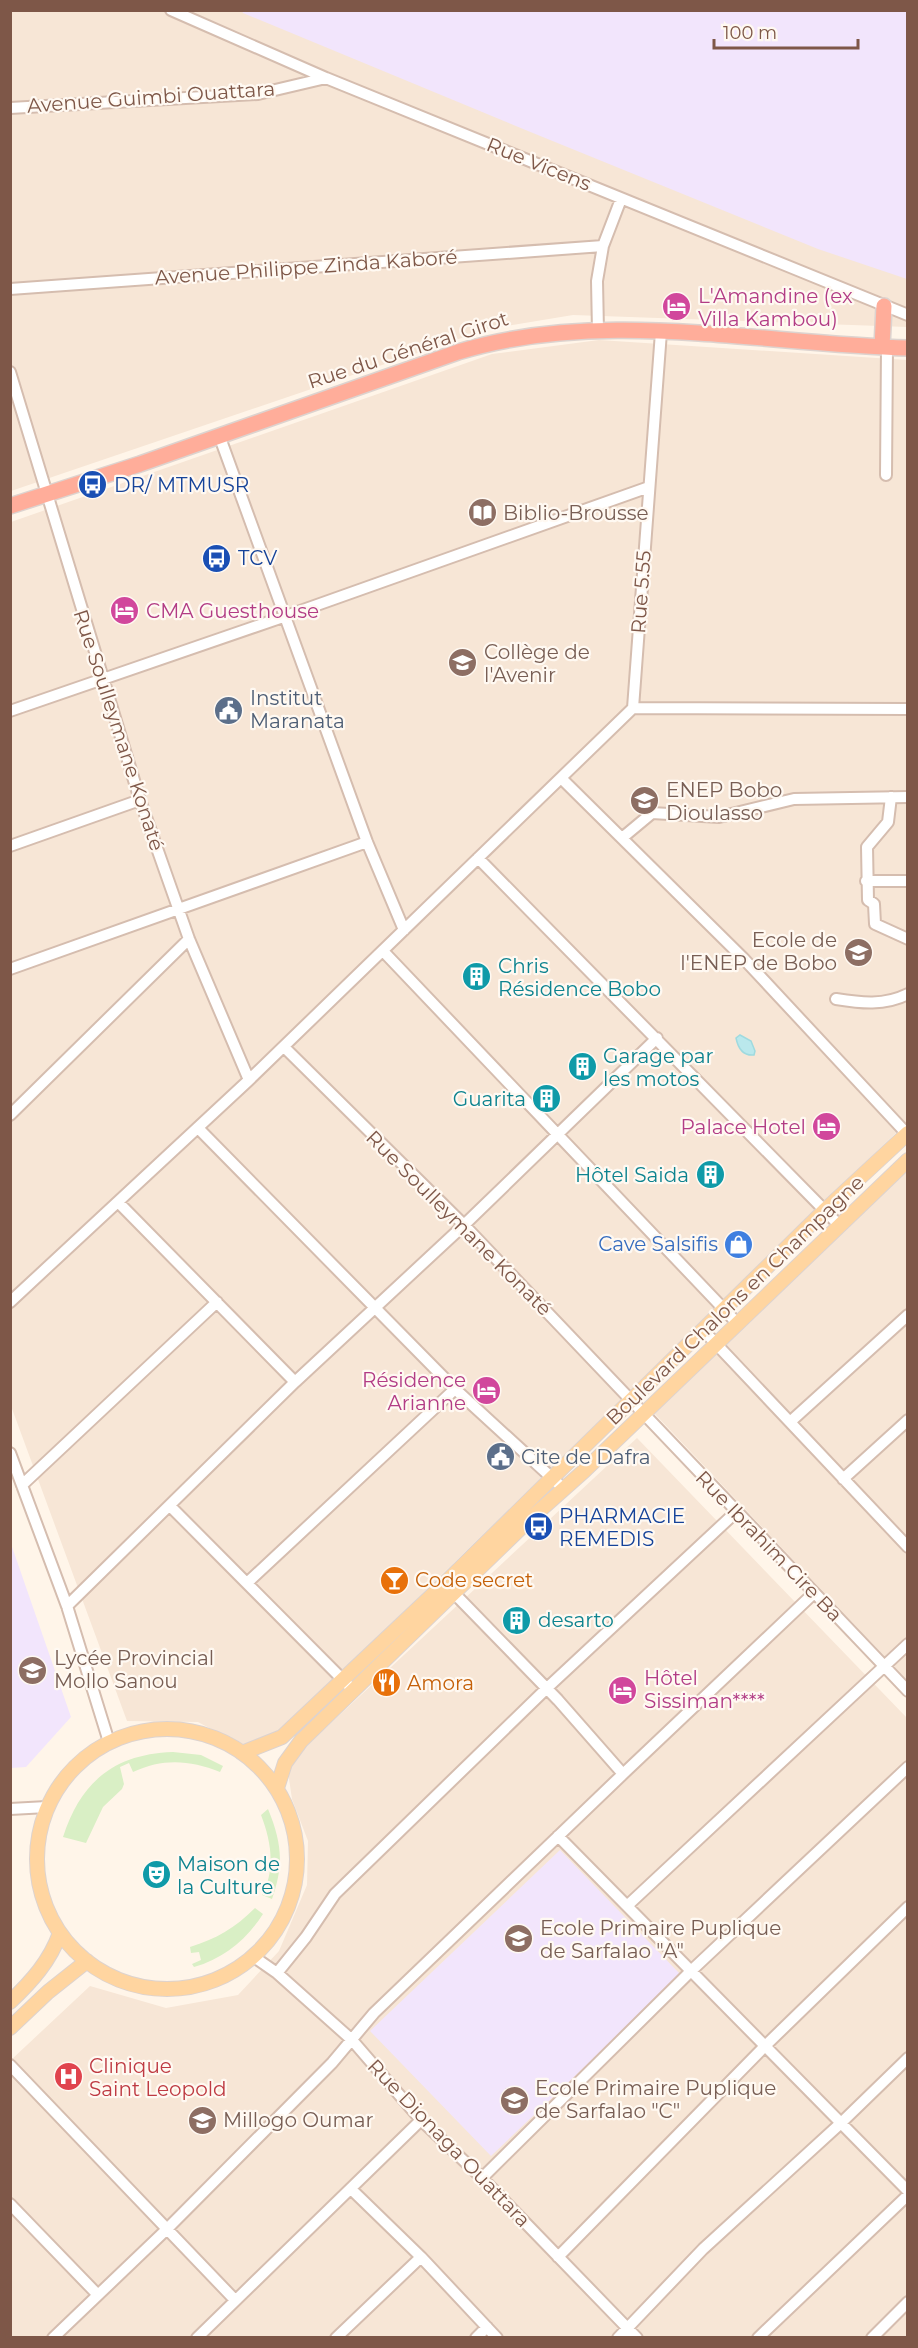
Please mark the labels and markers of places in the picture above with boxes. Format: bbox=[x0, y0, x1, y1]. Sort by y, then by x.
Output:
place label: L'Amandine (ex Villa Kambou) bbox=[698, 284, 853, 331]
hotel icon: L'Amandine (ex Villa Kambou) bbox=[661, 291, 693, 323]
bus stop icon: DR/ MTMUSR bbox=[77, 469, 109, 501]
place label: DR/ MTMUSR bbox=[114, 473, 249, 497]
library icon: Biblio-Brousse bbox=[466, 497, 498, 529]
place label: Biblio-Brousse bbox=[503, 501, 649, 525]
bus stop icon: TCV bbox=[201, 542, 233, 574]
place label: TCV bbox=[238, 546, 277, 570]
hotel icon: CMA Guesthouse bbox=[109, 595, 141, 627]
place label: CMA Guesthouse bbox=[146, 599, 319, 623]
place label: Collège de l'Avenir bbox=[484, 640, 590, 687]
school or university icon: Collège de l'Avenir bbox=[447, 647, 479, 679]
place label: Institut Maranata bbox=[250, 686, 345, 733]
public building icon: Institut Maranata bbox=[213, 694, 245, 726]
place label: ENEP Bobo Dioulasso bbox=[666, 778, 782, 825]
school or university icon: ENEP Bobo Dioulasso bbox=[629, 785, 661, 817]
place label: Ecole de l'ENEP de Bobo bbox=[680, 928, 837, 975]
school or university icon: Ecole de l'ENEP de Bobo bbox=[842, 936, 874, 968]
place label: Chris Résidence Bobo bbox=[498, 954, 661, 1001]
building icon: Chris Résidence Bobo bbox=[461, 961, 493, 993]
place label: Garage par les motos bbox=[603, 1044, 714, 1091]
building icon: Garage par les motos bbox=[566, 1051, 598, 1083]
building icon: Guarita bbox=[531, 1083, 563, 1115]
place label: Guarita bbox=[453, 1087, 526, 1111]
hotel icon: Palace Hotel bbox=[811, 1111, 843, 1143]
place label: Palace Hotel bbox=[681, 1115, 806, 1139]
building icon: Hôtel Saida bbox=[694, 1159, 726, 1191]
place label: Hôtel Saida bbox=[575, 1163, 689, 1187]
shop icon: Cave Salsifis bbox=[723, 1228, 755, 1260]
place label: Cave Salsifis bbox=[598, 1232, 718, 1256]
place label: Résidence Arianne bbox=[362, 1368, 466, 1415]
hotel icon: Résidence Arianne bbox=[471, 1375, 503, 1407]
public building icon: Cite de Dafra bbox=[484, 1441, 516, 1473]
place label: Cite de Dafra bbox=[521, 1445, 650, 1469]
place label: PHARMACIE REMEDIS bbox=[559, 1504, 685, 1551]
bus stop icon: PHARMACIE REMEDIS bbox=[522, 1511, 554, 1543]
bar icon: Code secret bbox=[378, 1564, 410, 1596]
place label: Code secret bbox=[415, 1568, 533, 1592]
building icon: desarto bbox=[501, 1604, 533, 1636]
place label: desarto bbox=[538, 1608, 614, 1632]
place label: Lycée Provincial Mollo Sanou bbox=[54, 1646, 214, 1693]
school or university icon: Lycée Provincial Mollo Sanou bbox=[17, 1654, 49, 1686]
place label: Hôtel Sissiman**** bbox=[644, 1666, 765, 1713]
restaurant icon: Amora bbox=[370, 1667, 402, 1699]
place label: Amora bbox=[407, 1671, 474, 1695]
hotel icon: Hôtel Sissiman**** bbox=[607, 1674, 639, 1706]
place label: Maison de la Culture bbox=[177, 1852, 280, 1899]
theatre icon: Maison de la Culture bbox=[140, 1859, 172, 1891]
place label: Ecole Primaire Puplique de Sarfalao "A" bbox=[540, 1916, 781, 1963]
school or university icon: Ecole Primaire Puplique de Sarfalao "A" bbox=[503, 1923, 535, 1955]
place label: Clinique Saint Leopold bbox=[89, 2054, 227, 2101]
hospital icon: Clinique Saint Leopold bbox=[52, 2061, 84, 2093]
place label: Ecole Primaire Puplique de Sarfalao "C" bbox=[535, 2076, 776, 2123]
school or university icon: Ecole Primaire Puplique de Sarfalao "C" bbox=[498, 2084, 530, 2116]
school or university icon: Millogo Oumar bbox=[186, 2104, 218, 2136]
place label: Millogo Oumar bbox=[223, 2108, 374, 2132]

